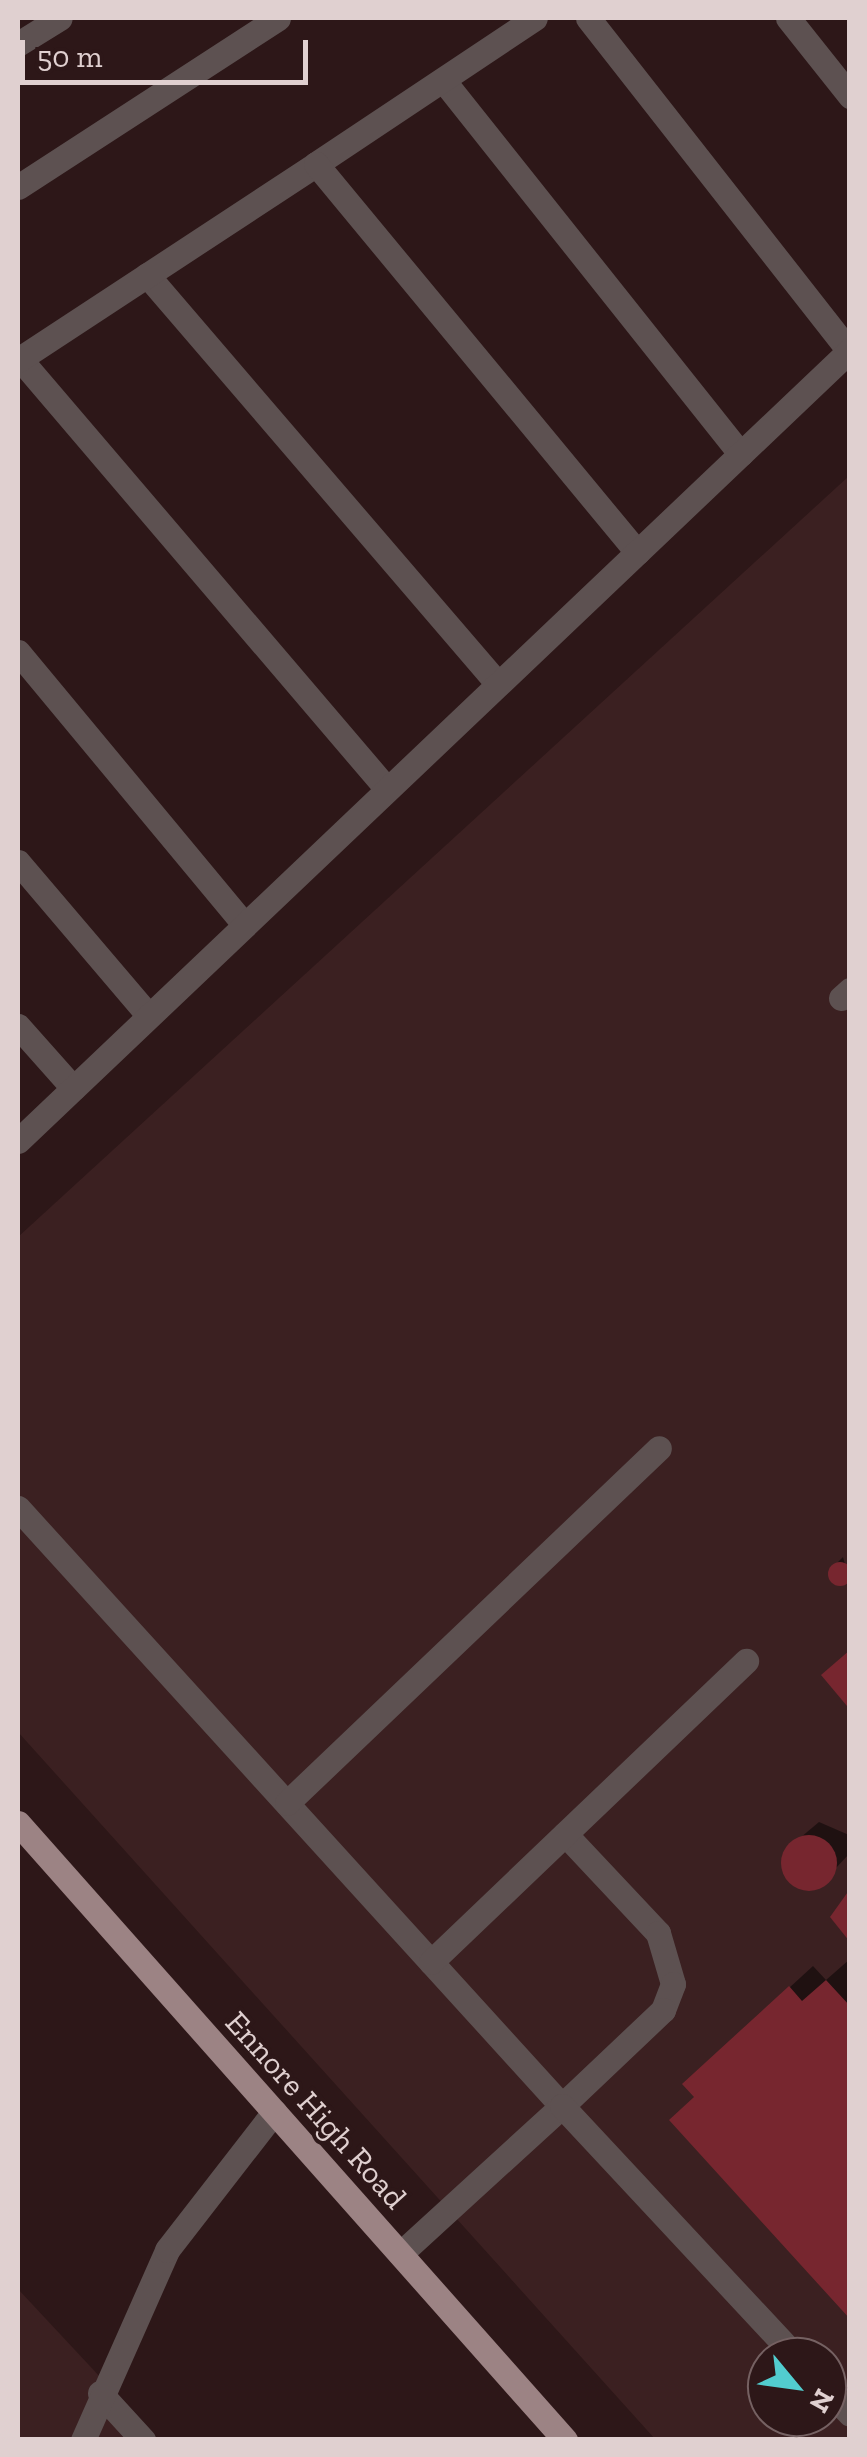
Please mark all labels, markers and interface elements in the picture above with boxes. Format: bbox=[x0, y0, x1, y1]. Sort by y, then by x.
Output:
scale bar bbox=[25, 20, 312, 82]
text: 50 m bbox=[37, 39, 102, 75]
street label: Ennore High Road bbox=[217, 2003, 415, 2217]
north arrow bbox=[747, 2337, 847, 2437]
text: N bbox=[802, 2384, 842, 2418]

